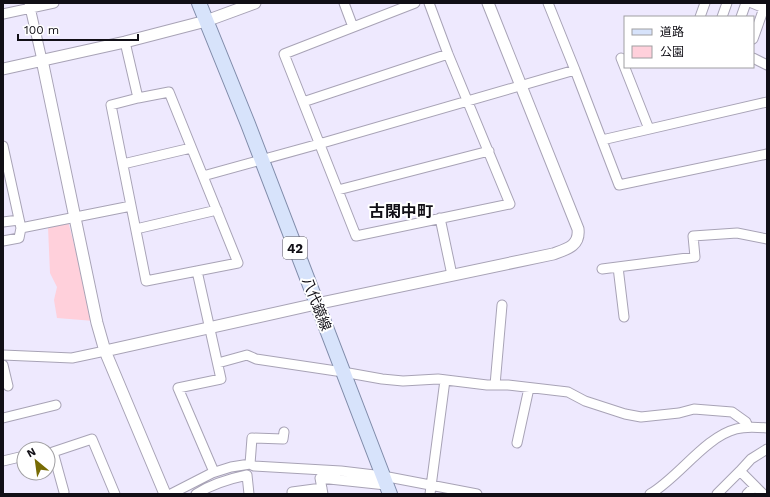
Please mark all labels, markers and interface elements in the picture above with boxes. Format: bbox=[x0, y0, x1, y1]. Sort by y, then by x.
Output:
scale bar bbox=[18, 16, 138, 42]
legend bbox=[624, 16, 754, 68]
text: 100 m bbox=[24, 23, 59, 37]
text: 道路 bbox=[660, 25, 684, 39]
text: 公園 bbox=[660, 45, 684, 59]
district label: 古閑中町 bbox=[369, 202, 433, 221]
road number: 42 bbox=[283, 237, 307, 259]
street label: 八代鏡線 bbox=[299, 275, 335, 333]
north arrow bbox=[16, 441, 56, 481]
text: N bbox=[25, 445, 38, 460]

